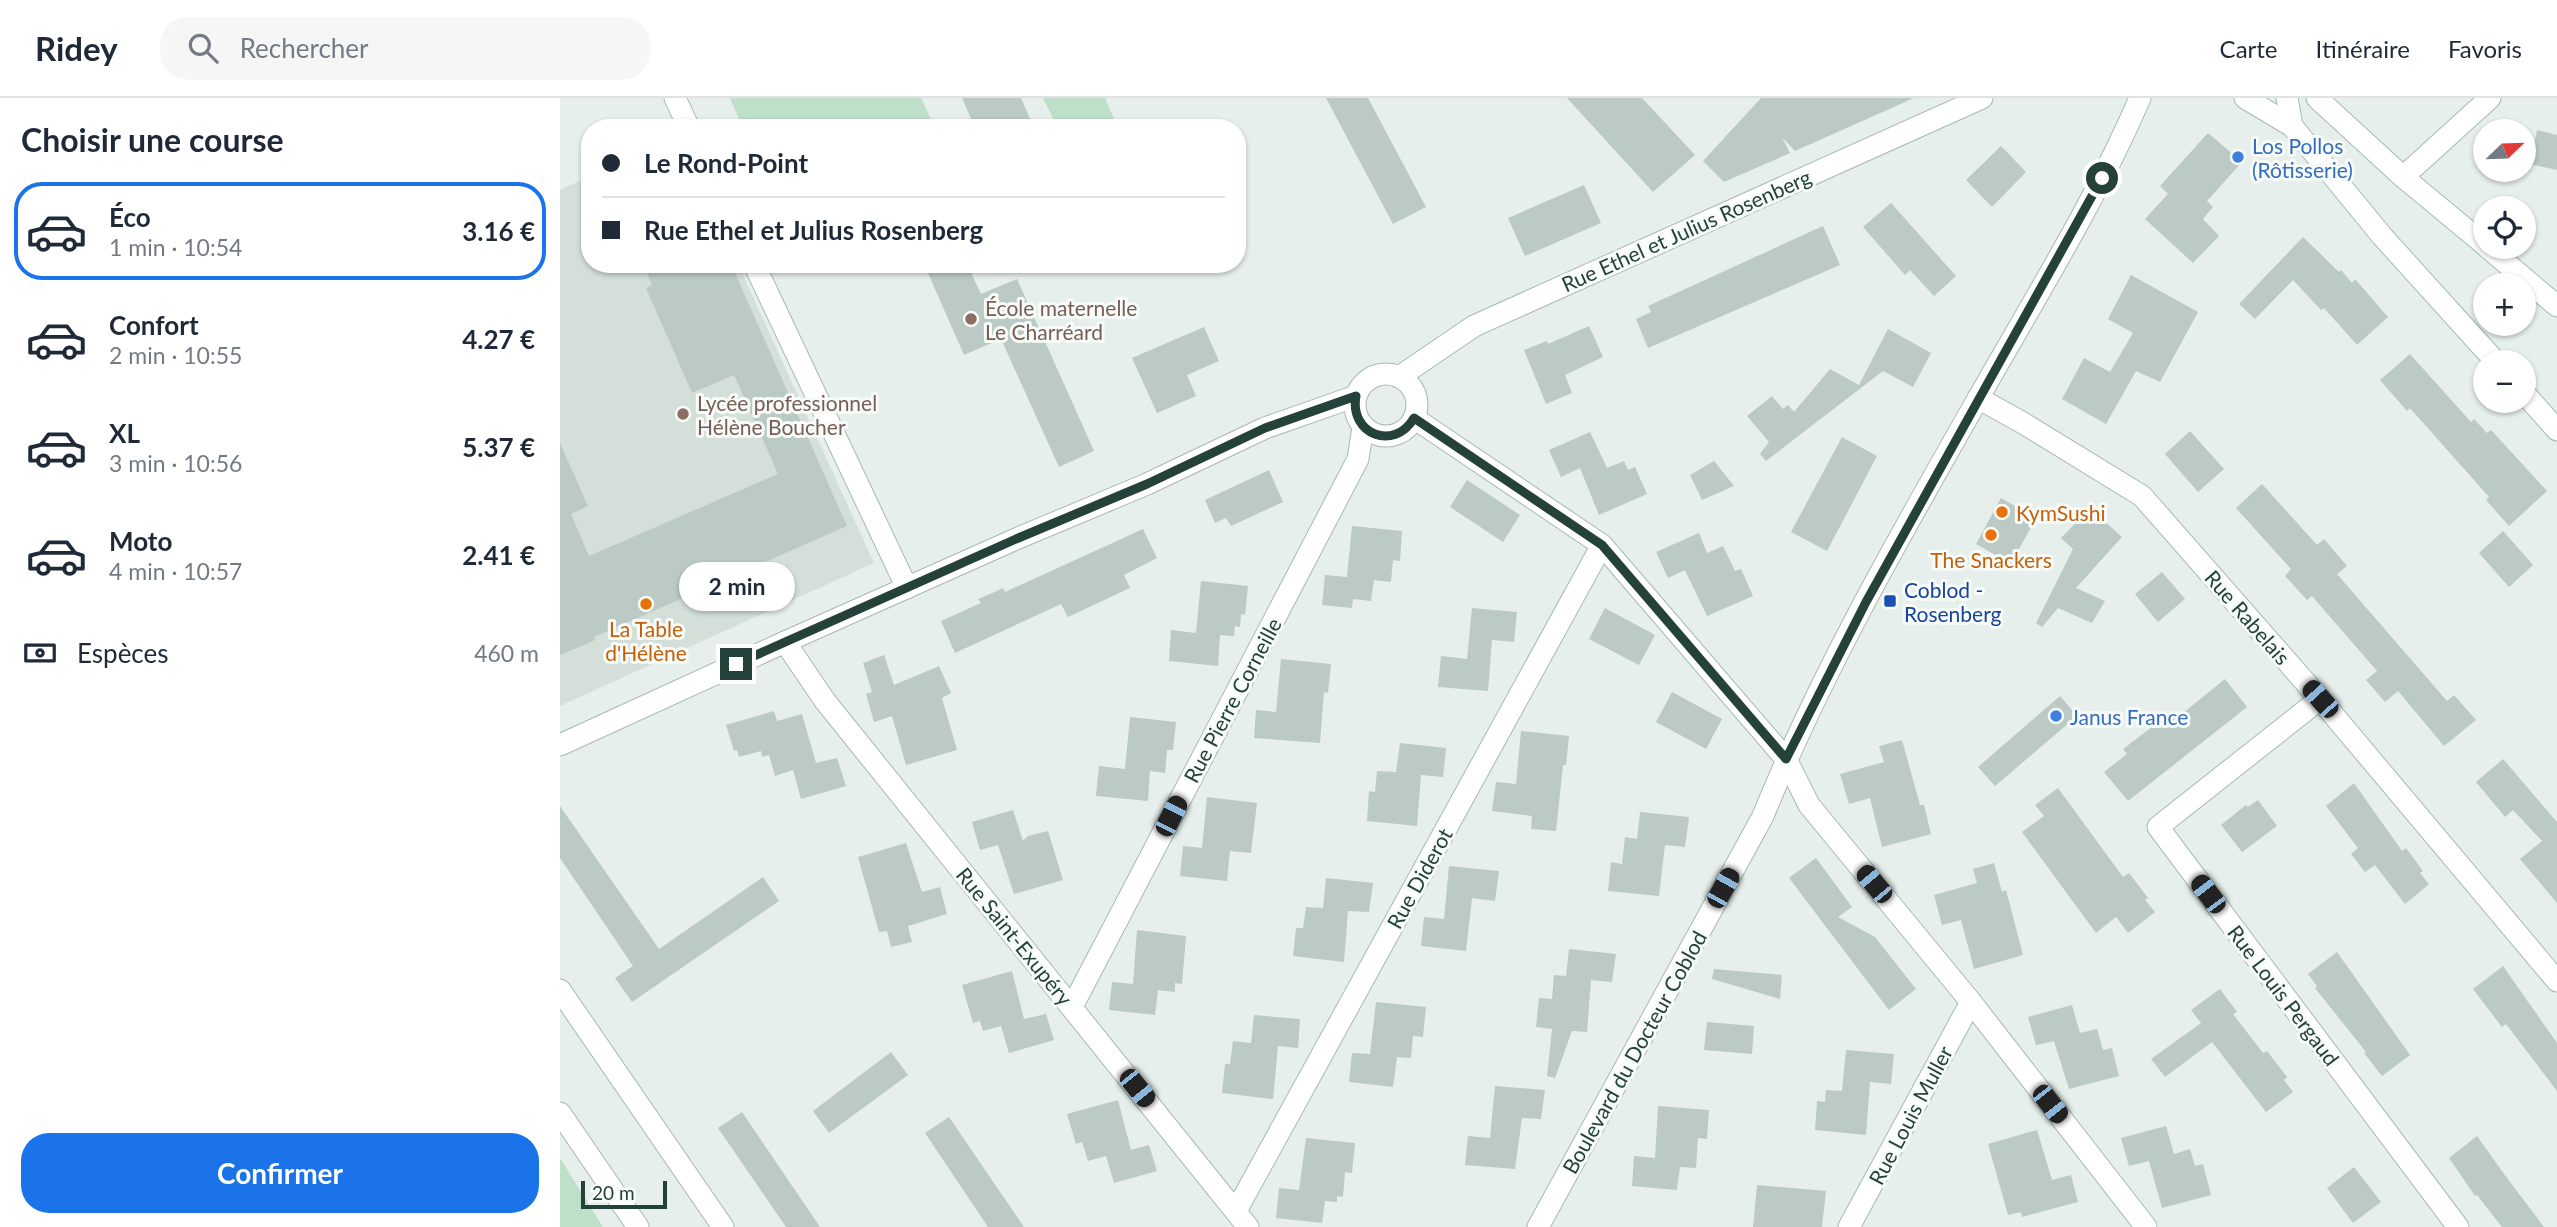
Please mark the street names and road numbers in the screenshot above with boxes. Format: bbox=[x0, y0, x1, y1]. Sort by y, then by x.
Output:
street label: Rue Ethel et Julius Rosenberg bbox=[1557, 164, 1815, 296]
street label: Rue Rabelais bbox=[2200, 565, 2296, 669]
street label: Rue Pierre Corneille bbox=[1178, 613, 1286, 787]
street label: Rue Diderot bbox=[1381, 823, 1457, 933]
street label: Rue Saint-Exupéry bbox=[952, 862, 1078, 1010]
street label: Rue Louis Pergaud bbox=[2223, 920, 2345, 1070]
street label: Boulevard du Docteur Coblod bbox=[1557, 926, 1711, 1178]
street label: Rue Louis Muller bbox=[1863, 1041, 1957, 1189]

